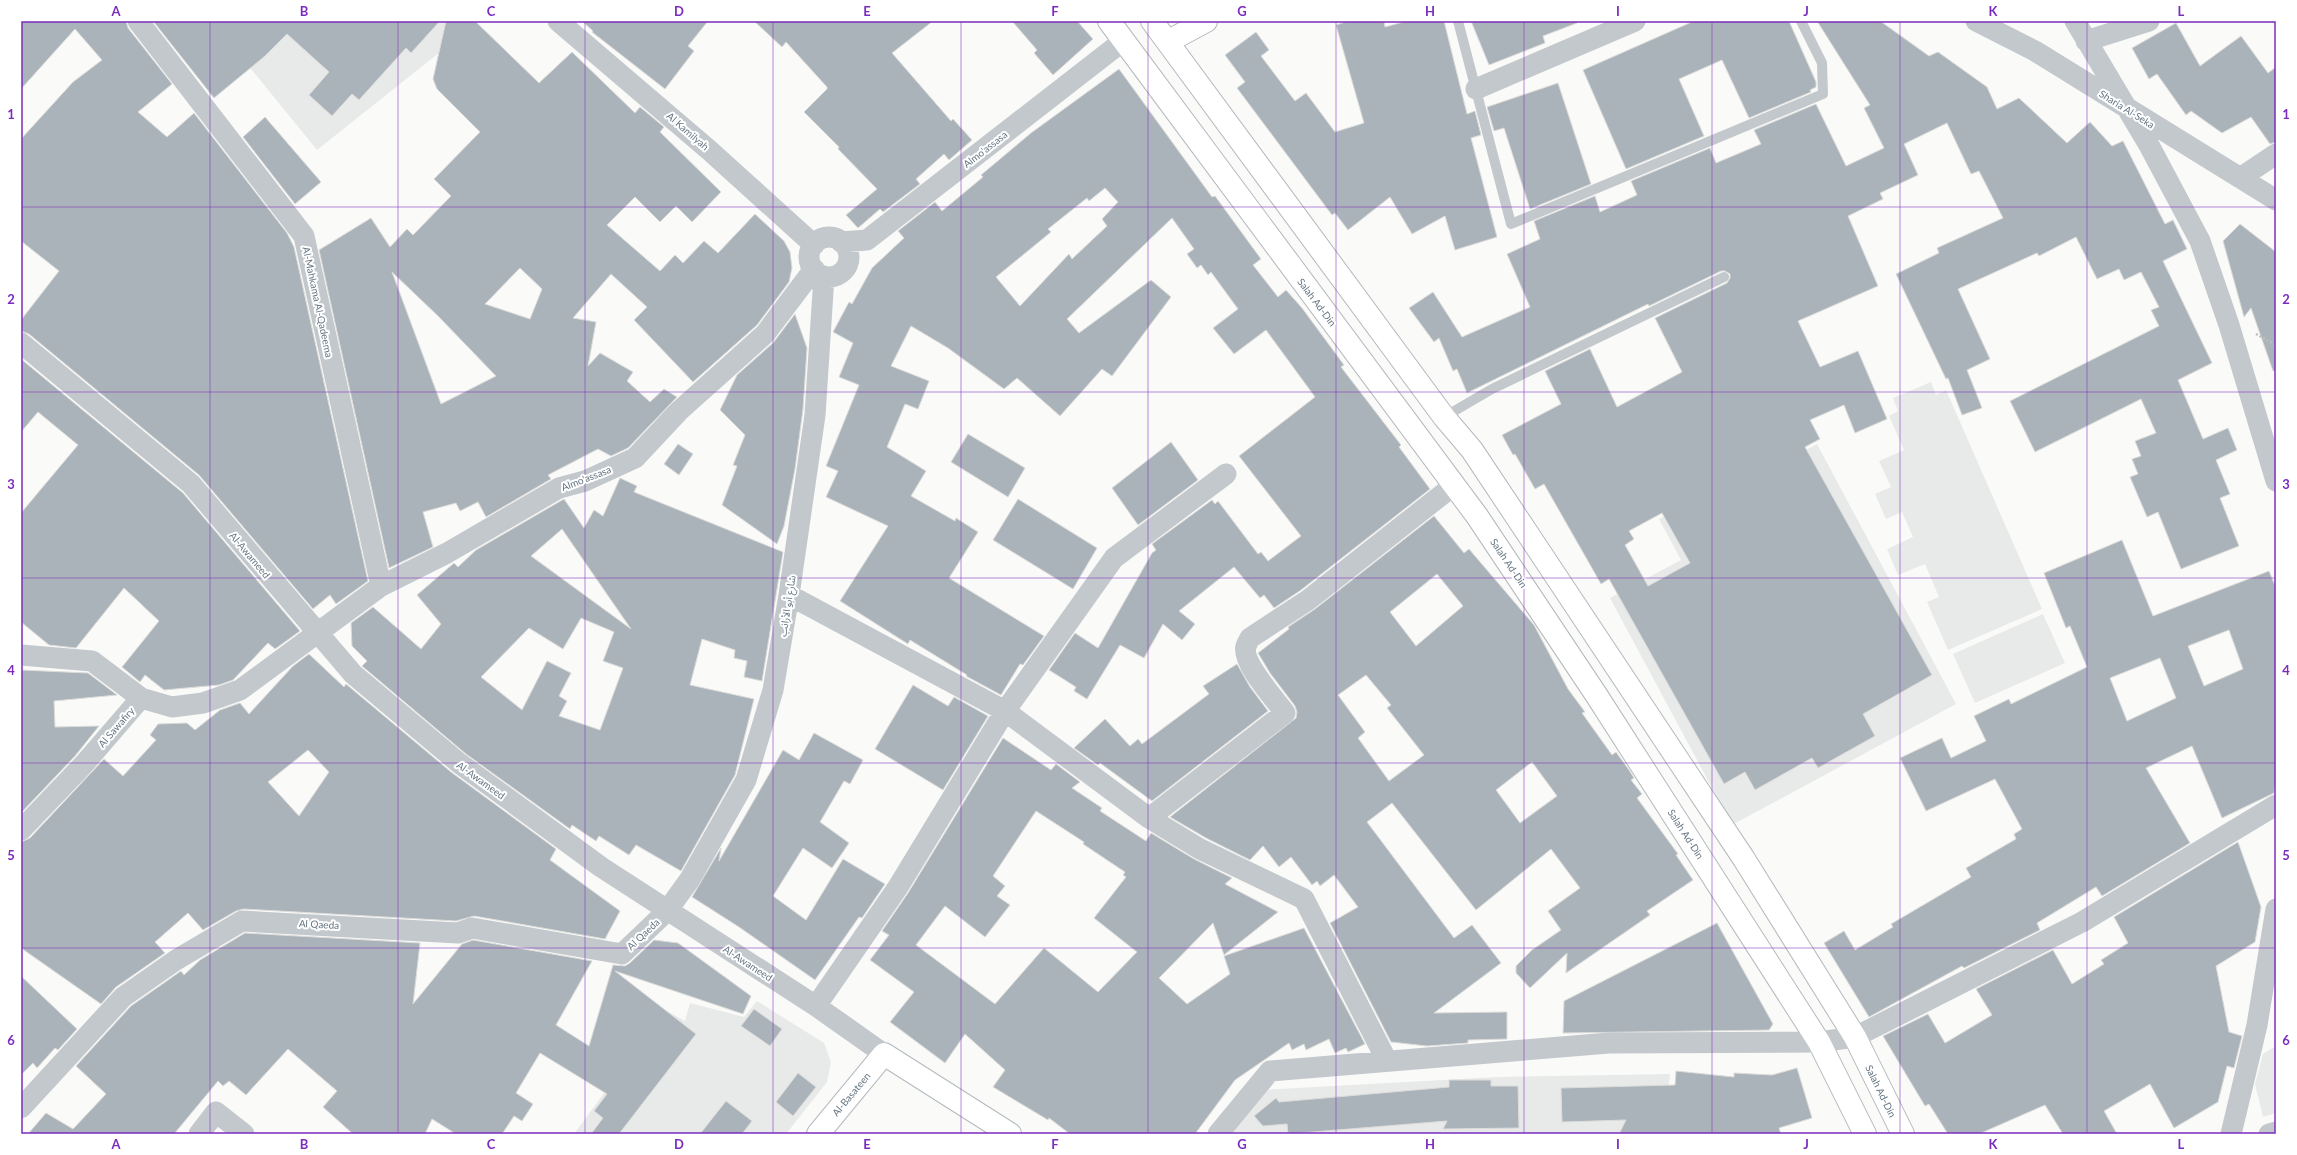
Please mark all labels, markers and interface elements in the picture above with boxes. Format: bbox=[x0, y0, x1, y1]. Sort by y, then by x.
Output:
text: A bbox=[110, 3, 121, 19]
text: B bbox=[300, 3, 309, 19]
text: C bbox=[487, 3, 496, 19]
text: D bbox=[674, 3, 684, 19]
text: E bbox=[863, 3, 871, 19]
text: F bbox=[1051, 3, 1059, 19]
text: G bbox=[1237, 3, 1247, 19]
text: H bbox=[1425, 3, 1435, 19]
text: I bbox=[1616, 3, 1620, 19]
text: J bbox=[1803, 3, 1809, 19]
text: K bbox=[1989, 3, 1999, 19]
text: L bbox=[2178, 3, 2185, 19]
street label: Sharia Al-Seka bbox=[2097, 87, 2157, 131]
text: 1 bbox=[7, 106, 15, 122]
text: 1 bbox=[2282, 106, 2290, 122]
street label: Al Kamilyah bbox=[665, 109, 711, 153]
street label: Almo'assasa bbox=[961, 128, 1009, 170]
street label: Al-Mahkama Al-Qadeema bbox=[300, 245, 336, 359]
street label: Salah Ad-Din bbox=[1295, 276, 1339, 328]
text: 2 bbox=[7, 291, 15, 307]
text: 2 bbox=[2282, 291, 2290, 307]
street label: Almo'assasa bbox=[559, 463, 613, 493]
text: 3 bbox=[7, 476, 15, 492]
text: 3 bbox=[2282, 476, 2290, 492]
street label: Al-Awameed bbox=[227, 530, 273, 580]
street label: Salah Ad-Din bbox=[1488, 536, 1530, 590]
street label: شارع أبو الأرانب bbox=[776, 574, 800, 638]
text: 4 bbox=[7, 662, 15, 678]
text: 4 bbox=[2282, 662, 2290, 678]
street label: Al Sawafiry bbox=[95, 704, 137, 749]
street label: Al-Awameed bbox=[455, 759, 507, 801]
street label: Salah Ad-Din bbox=[1665, 807, 1707, 861]
text: 5 bbox=[7, 847, 15, 863]
text: 5 bbox=[2282, 847, 2290, 863]
street label: Al Qaeda bbox=[624, 916, 662, 952]
street label: Al Qaeda bbox=[299, 917, 339, 931]
street label: Al-Awameed bbox=[721, 943, 775, 983]
text: 6 bbox=[7, 1032, 15, 1048]
text: 6 bbox=[2282, 1032, 2290, 1048]
street label: Salah Ad-Din bbox=[1863, 1063, 1899, 1119]
street label: Al-Basateen bbox=[829, 1070, 873, 1118]
text: A bbox=[110, 1136, 121, 1152]
text: B bbox=[300, 1136, 309, 1152]
text: C bbox=[487, 1136, 496, 1152]
text: D bbox=[674, 1136, 684, 1152]
text: E bbox=[863, 1136, 871, 1152]
text: F bbox=[1051, 1136, 1059, 1152]
text: G bbox=[1237, 1136, 1247, 1152]
text: H bbox=[1425, 1136, 1435, 1152]
text: I bbox=[1616, 1136, 1620, 1152]
text: J bbox=[1803, 1136, 1809, 1152]
text: K bbox=[1989, 1136, 1999, 1152]
text: L bbox=[2178, 1136, 2185, 1152]

